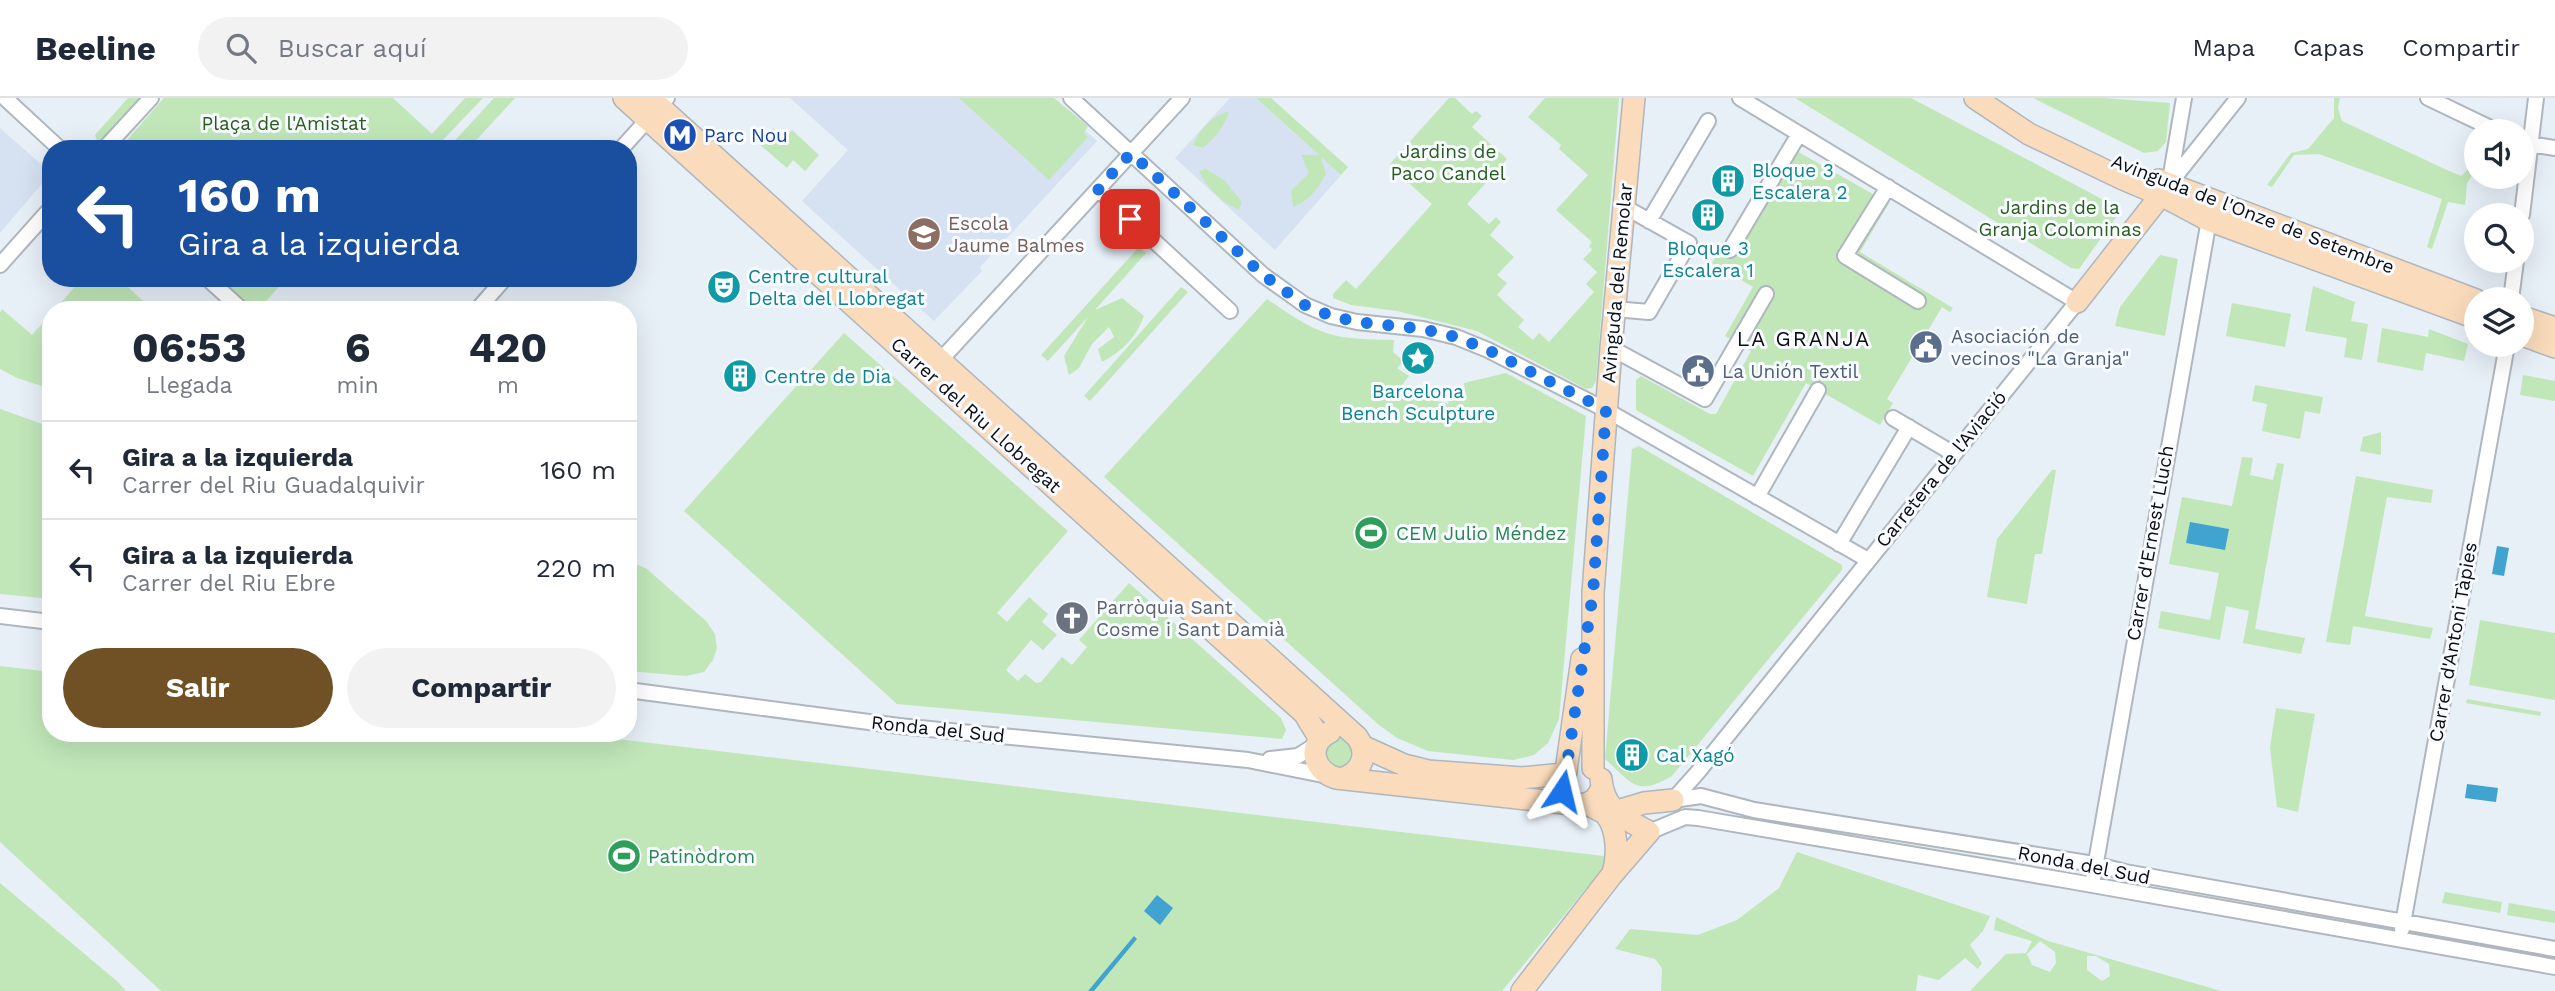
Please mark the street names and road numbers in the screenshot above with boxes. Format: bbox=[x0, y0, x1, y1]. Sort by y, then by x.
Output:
street label: Avinguda de l'Onze de Setembre bbox=[2108, 149, 2398, 279]
street label: Avinguda del Remolar bbox=[1597, 182, 1637, 384]
street label: Carrer del Riu Llobregat bbox=[886, 332, 1066, 498]
street label: Carretera de l'Aviació bbox=[1871, 386, 2011, 552]
street label: Carrer d'Ernest Lluch bbox=[2121, 443, 2179, 643]
street label: Carrer d'Antoni Tàpies bbox=[2424, 540, 2482, 744]
street label: Ronda del Sud bbox=[870, 711, 1006, 747]
street label: Ronda del Sud bbox=[2016, 841, 2152, 889]

